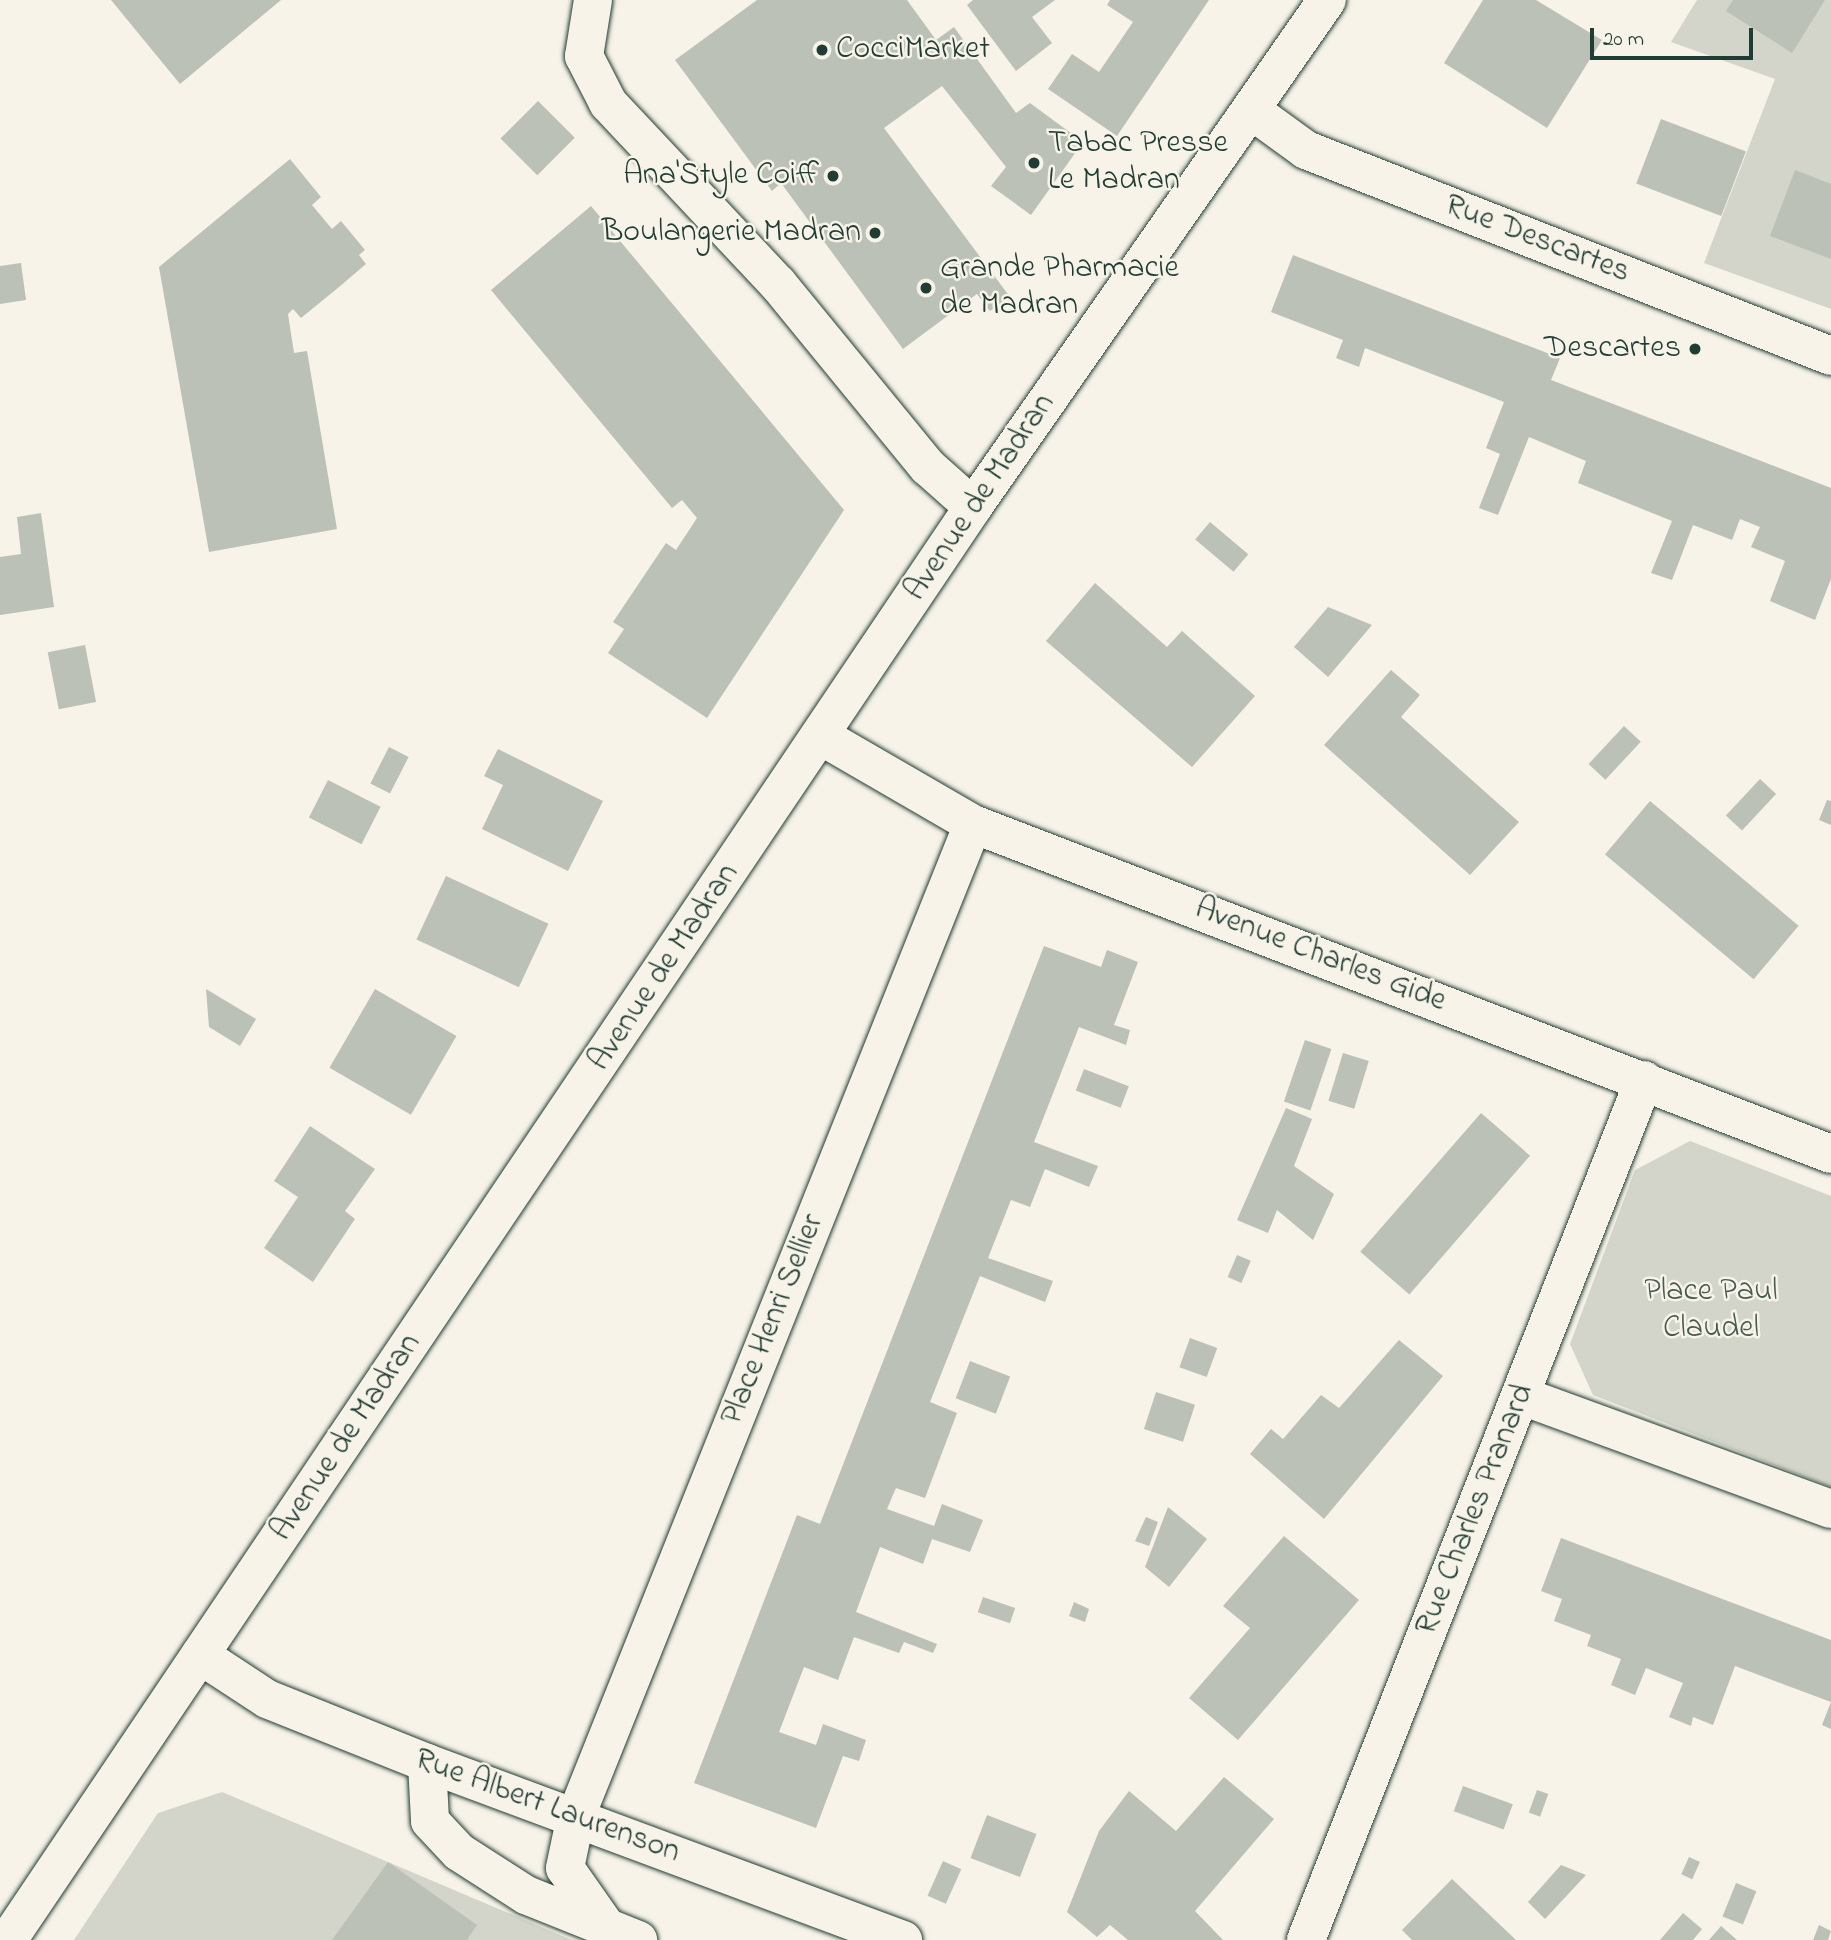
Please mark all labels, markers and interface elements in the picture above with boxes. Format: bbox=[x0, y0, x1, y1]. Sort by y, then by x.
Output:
scale bar bbox=[1593, 14, 1756, 58]
text: 20 m bbox=[1603, 25, 1644, 55]
place label: CocciMarket bbox=[836, 31, 990, 69]
marker: CocciMarket bbox=[814, 42, 830, 58]
place label: Tabac Presse Le Madran bbox=[1048, 126, 1228, 201]
marker: Tabac Presse Le Madran bbox=[1026, 155, 1042, 171]
place label: Ana'Style Coiff bbox=[623, 157, 819, 195]
marker: Ana'Style Coiff bbox=[825, 168, 841, 184]
street label: Rue Descartes bbox=[1439, 187, 1635, 293]
place label: Boulangerie Madran bbox=[602, 214, 861, 252]
marker: Boulangerie Madran bbox=[867, 225, 883, 241]
place label: Grande Pharmacie de Madran bbox=[940, 251, 1179, 326]
marker: Grande Pharmacie de Madran bbox=[918, 280, 934, 296]
place label: Descartes bbox=[1544, 330, 1681, 368]
marker: Descartes bbox=[1687, 341, 1703, 357]
street label: Avenue de Madran bbox=[898, 387, 1064, 609]
street label: Avenue de Madran bbox=[582, 857, 748, 1079]
street label: Avenue Charles Gide bbox=[1189, 890, 1451, 1022]
street label: Place Henri Sellier bbox=[714, 1209, 834, 1431]
park label: Place Paul Claudel bbox=[1644, 1274, 1778, 1349]
street label: Avenue de Madran bbox=[264, 1327, 430, 1549]
street label: Rue Charles Pranard bbox=[1408, 1379, 1544, 1641]
street label: Rue Albert Laurenson bbox=[409, 1741, 685, 1873]

